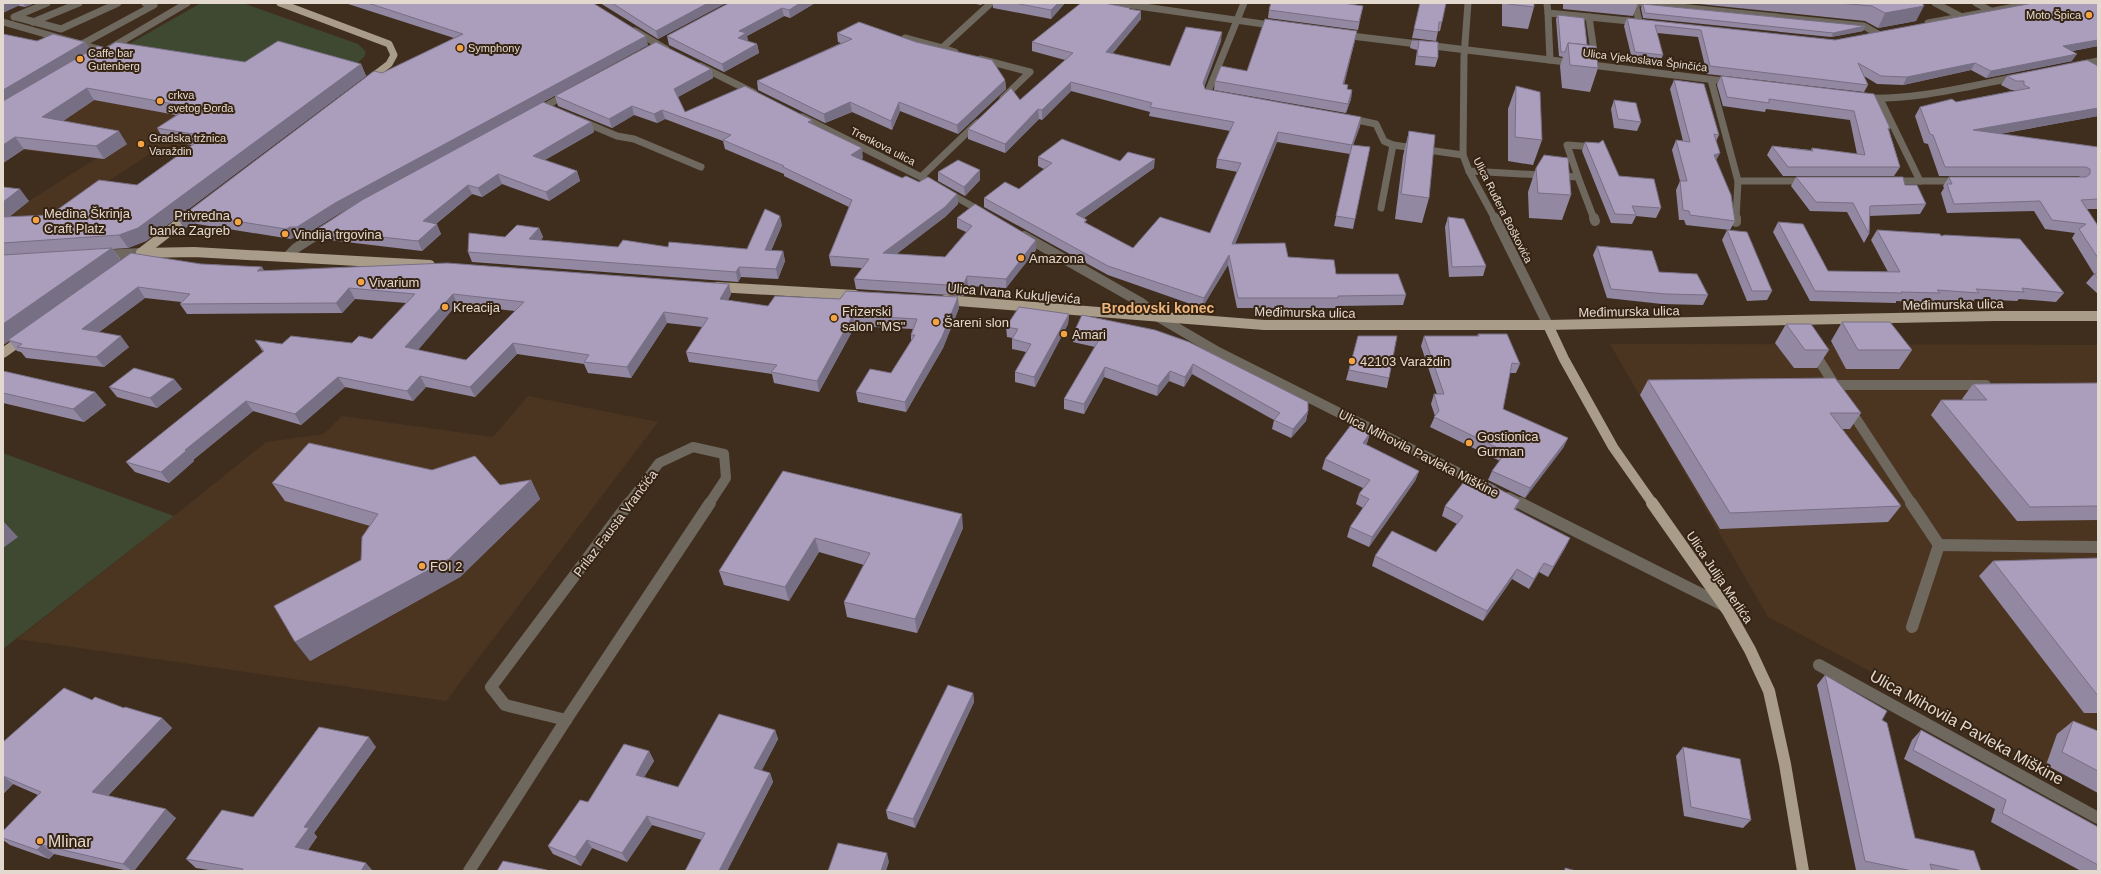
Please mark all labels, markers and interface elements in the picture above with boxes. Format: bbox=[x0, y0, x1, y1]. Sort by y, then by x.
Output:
place label: Moto Špica bbox=[2026, 9, 2082, 21]
marker: Moto Špica bbox=[2084, 10, 2094, 20]
place label: Symphony bbox=[468, 42, 520, 54]
marker: Symphony bbox=[455, 43, 465, 53]
street label: Ulica Vjekoslava Špinčića bbox=[1582, 46, 1709, 74]
place label: Caffe bar Gutenberg bbox=[88, 47, 140, 72]
marker: Caffe bar Gutenberg bbox=[75, 54, 85, 64]
place label: crkva svetog Đorđa bbox=[168, 89, 234, 114]
marker: crkva svetog Đorđa bbox=[155, 96, 165, 106]
street label: Trenkova ulica bbox=[849, 125, 918, 168]
place label: Gradska tržnica Varaždin bbox=[149, 132, 227, 157]
marker: Gradska tržnica Varaždin bbox=[136, 139, 146, 149]
street label: Ulica Ruđera Boškovića bbox=[1471, 155, 1535, 266]
place label: Medina Škrinja Craft Platz bbox=[44, 206, 131, 236]
place label: Privredna banka Zagreb bbox=[150, 208, 231, 238]
marker: Medina Škrinja Craft Platz bbox=[31, 215, 41, 225]
marker: Privredna banka Zagreb bbox=[233, 217, 243, 227]
place label: Vindija trgovina bbox=[293, 227, 382, 242]
marker: Vindija trgovina bbox=[280, 229, 290, 239]
place label: Amazona bbox=[1029, 251, 1085, 266]
marker: Amazona bbox=[1016, 253, 1026, 263]
place label: Vivarium bbox=[369, 275, 419, 290]
marker: Vivarium bbox=[356, 277, 366, 287]
street label: Ulica Ivana Kukuljevića bbox=[947, 280, 1082, 307]
street label: Međimurska ulica bbox=[1902, 296, 2004, 313]
place label: Kreacija bbox=[453, 300, 501, 315]
district label: Brodovski konec bbox=[1102, 300, 1215, 316]
marker: Kreacija bbox=[440, 302, 450, 312]
street label: Međimurska ulica bbox=[1578, 303, 1680, 320]
place label: Frizerski salon "MS" bbox=[842, 304, 906, 334]
street label: Međimurska ulica bbox=[1254, 304, 1356, 321]
marker: Frizerski salon "MS" bbox=[829, 313, 839, 323]
place label: Šareni slon bbox=[944, 315, 1009, 330]
marker: Šareni slon bbox=[931, 317, 941, 327]
place label: Amari bbox=[1072, 327, 1106, 342]
marker: Amari bbox=[1059, 329, 1069, 339]
place label: 42103 Varaždin bbox=[1360, 354, 1450, 369]
marker: 42103 Varaždin bbox=[1347, 356, 1357, 366]
street label: Ulica Mihovila Pavleka Miškine bbox=[1336, 406, 1501, 500]
place label: Gostionica Gurman bbox=[1477, 429, 1539, 459]
marker: Gostionica Gurman bbox=[1464, 438, 1474, 448]
street label: Prilaz Fausta Vrančića bbox=[570, 466, 661, 580]
street label: Ulica Julija Merlića bbox=[1683, 528, 1756, 627]
place label: FOI 2 bbox=[430, 559, 463, 574]
marker: FOI 2 bbox=[417, 561, 427, 571]
street label: Ulica Mihovila Pavleka Miškine bbox=[1867, 667, 2067, 788]
place label: Mlinar bbox=[48, 833, 92, 850]
marker: Mlinar bbox=[35, 836, 45, 846]

